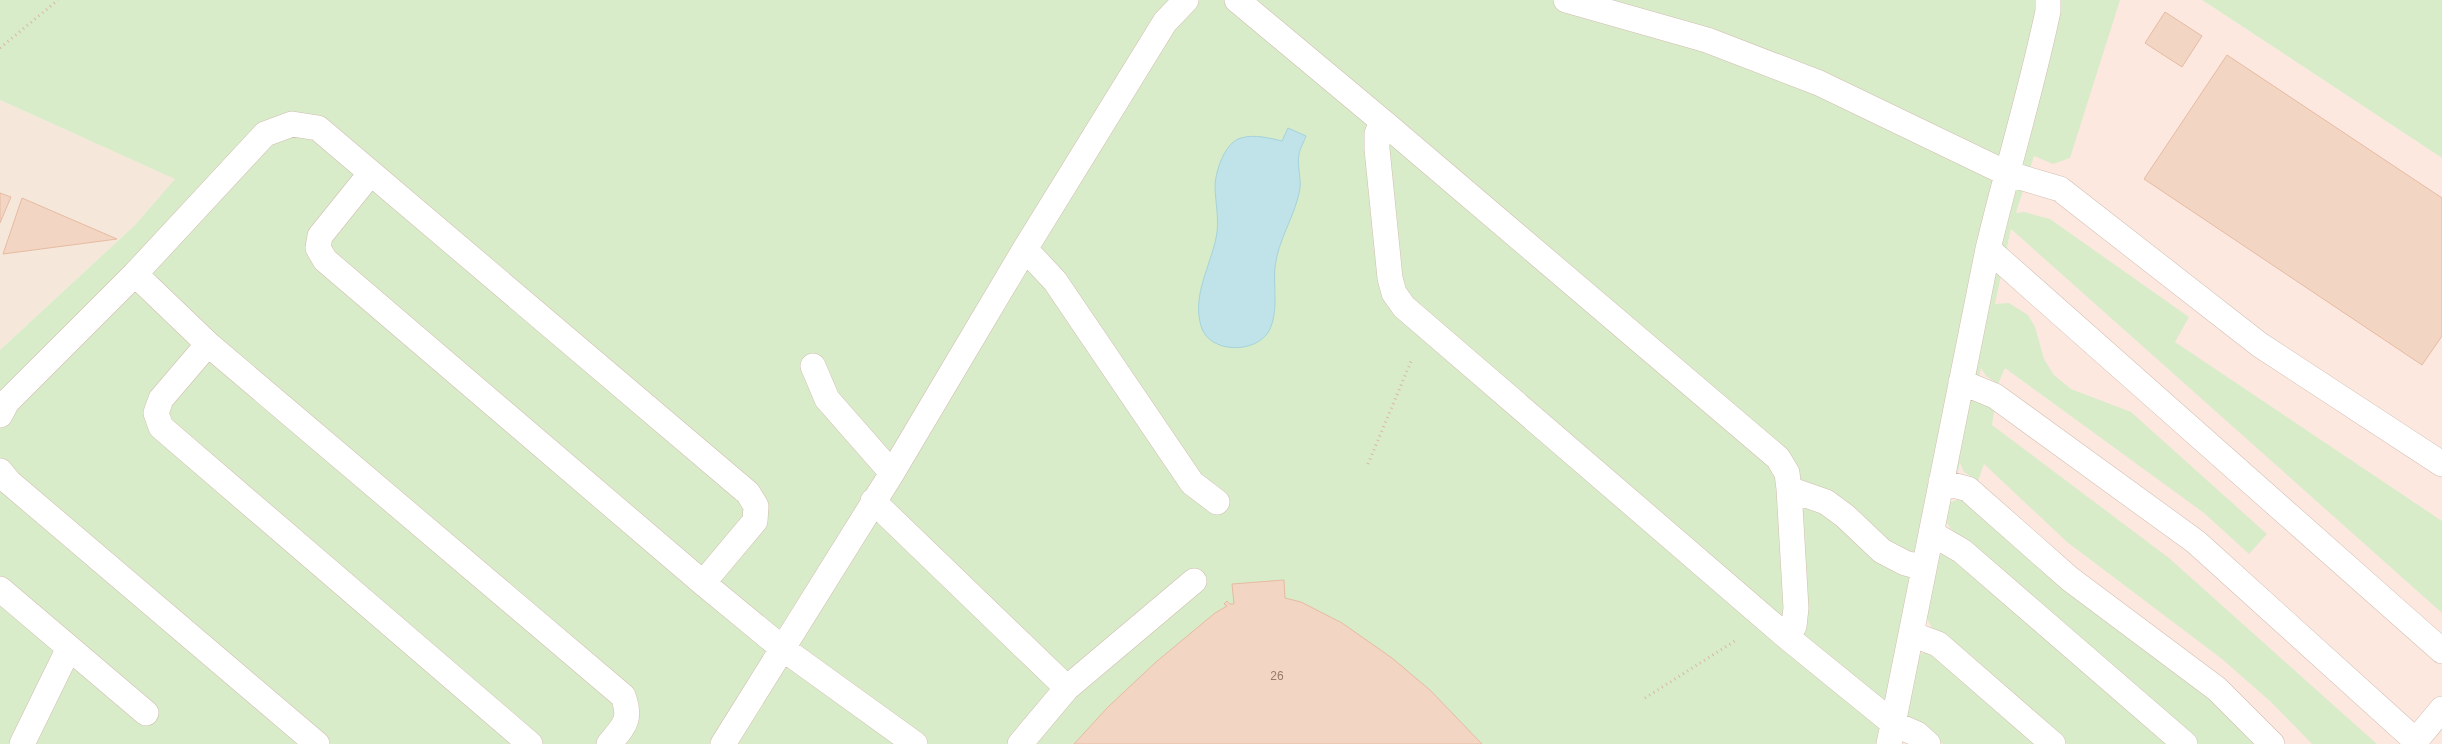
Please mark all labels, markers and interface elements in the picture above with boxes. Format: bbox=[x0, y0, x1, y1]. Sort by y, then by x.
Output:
house number: 26 bbox=[1270, 669, 1284, 683]

